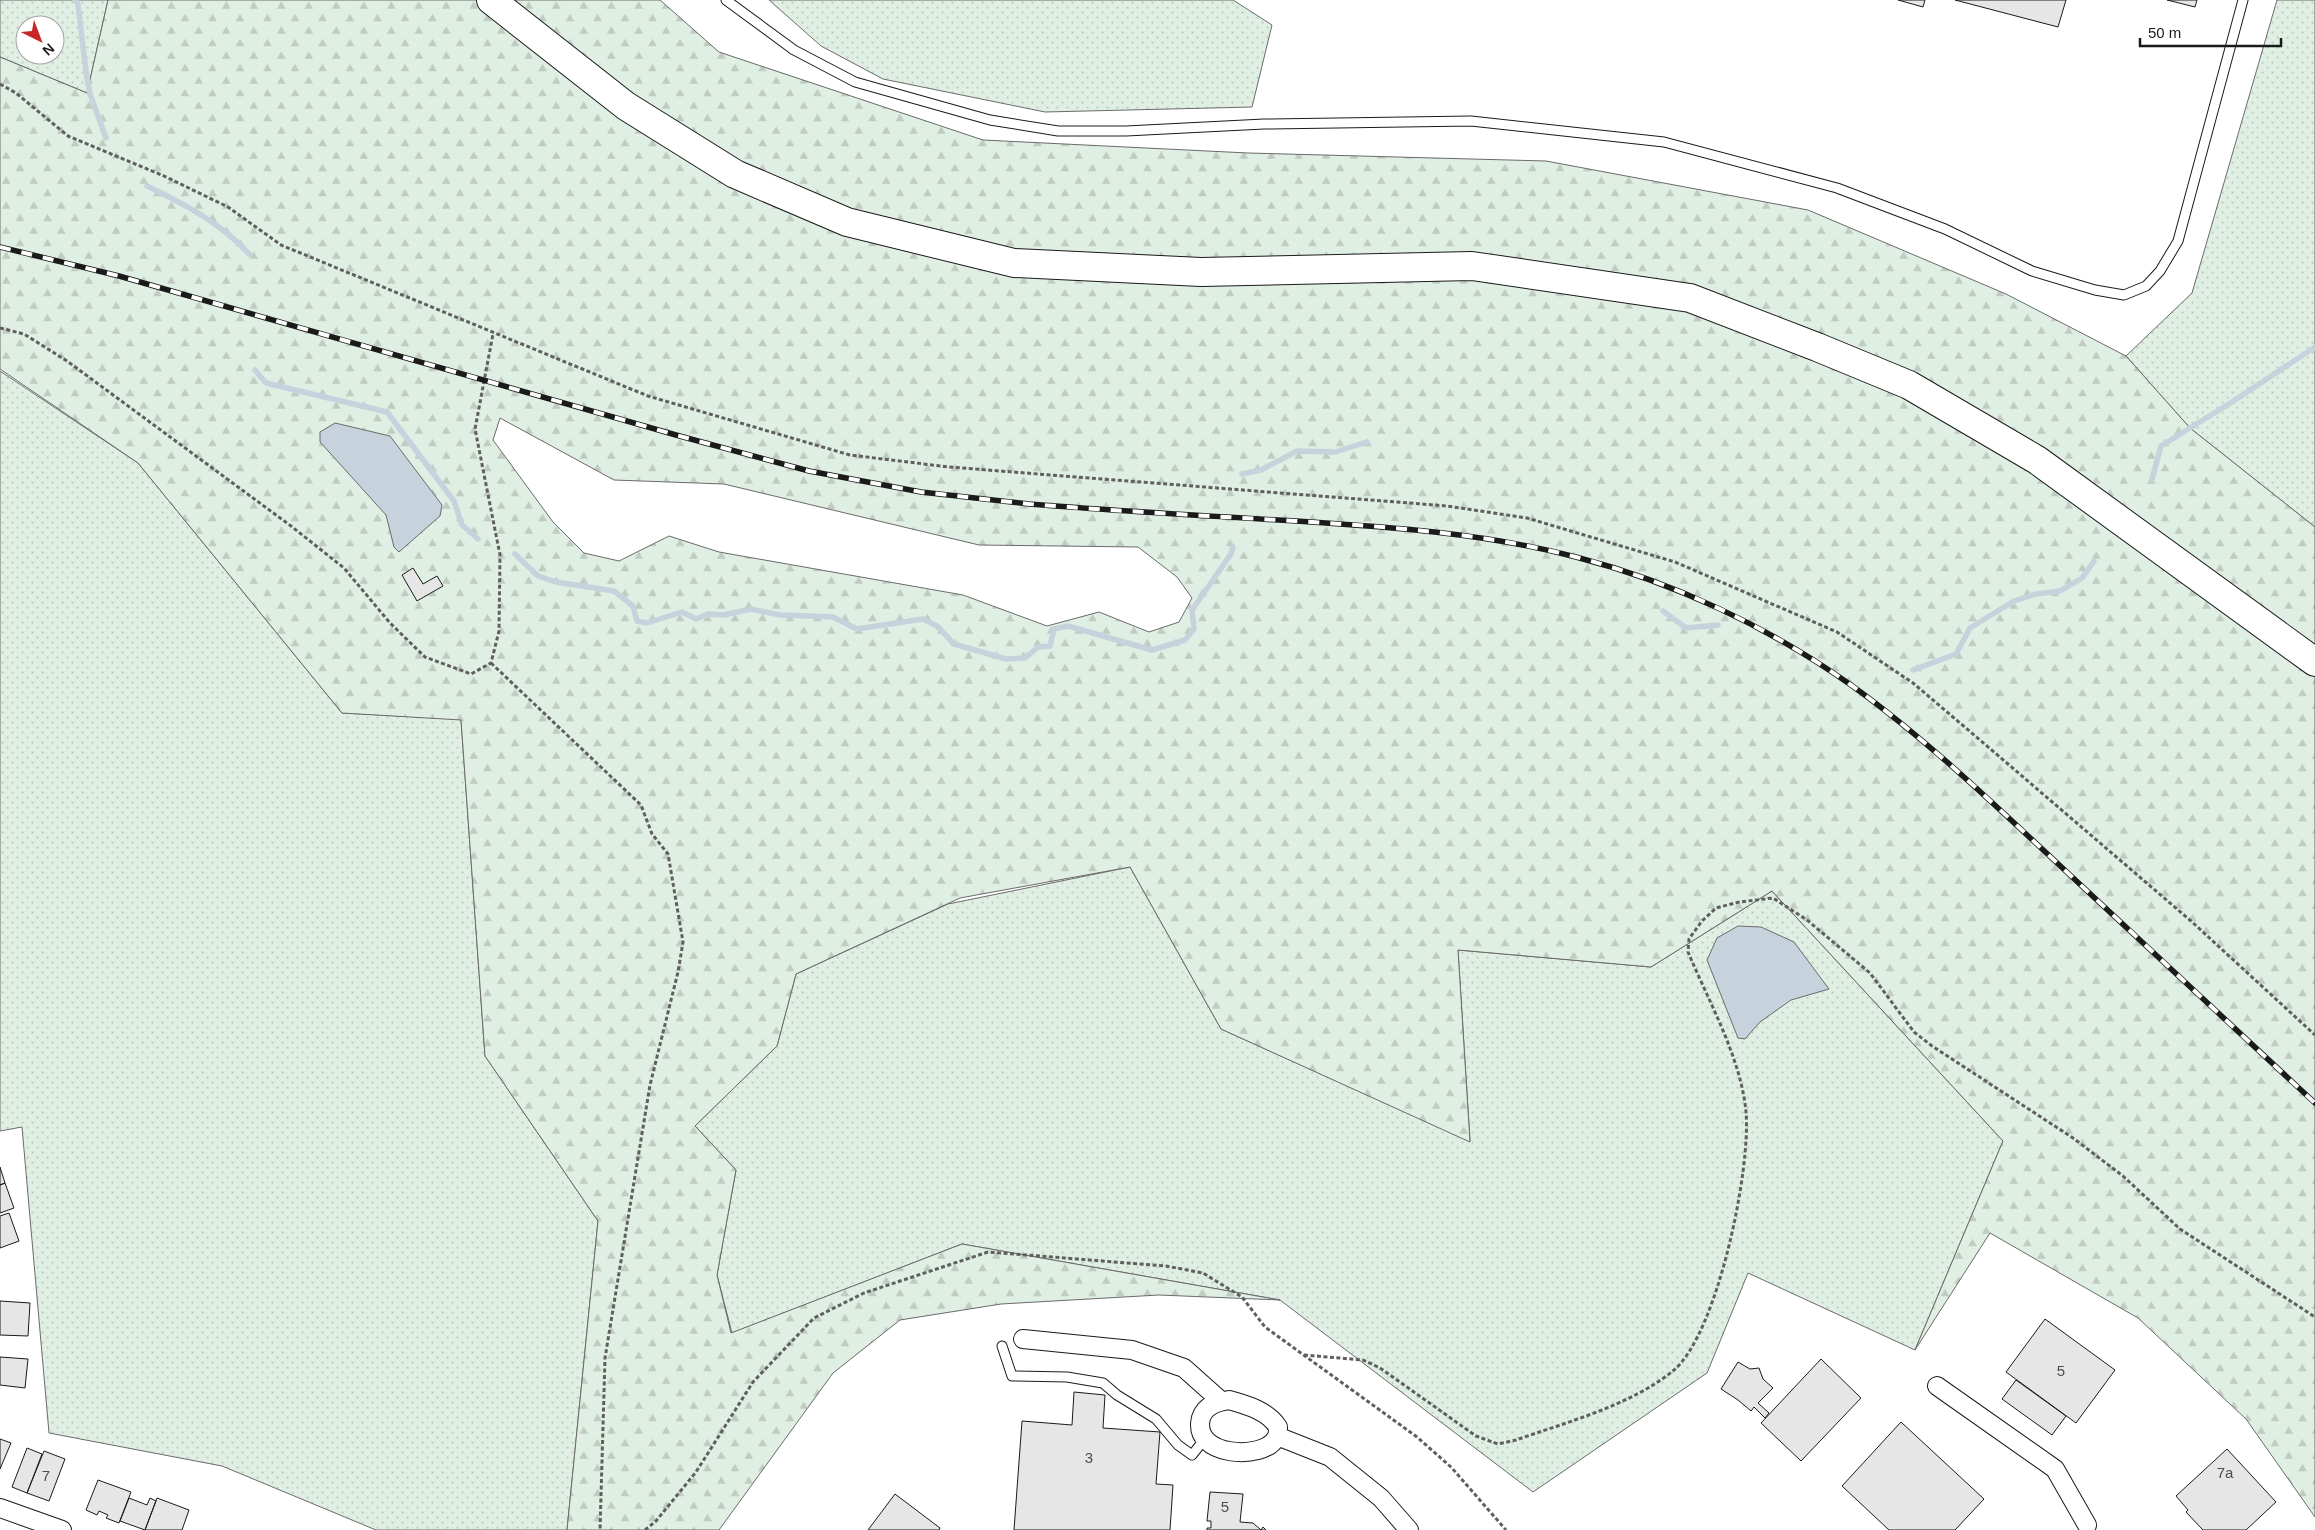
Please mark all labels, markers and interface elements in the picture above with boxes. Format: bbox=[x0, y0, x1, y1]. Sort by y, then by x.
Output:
north arrow bbox=[15, 15, 65, 65]
scale bar bbox=[2140, 15, 2281, 47]
text: 50 m bbox=[2148, 24, 2181, 41]
text: N bbox=[40, 40, 58, 59]
house number: 5 bbox=[2057, 1362, 2065, 1379]
house number: 3 bbox=[1085, 1449, 1093, 1466]
house number: 7a bbox=[2217, 1464, 2234, 1481]
house number: 7 bbox=[42, 1467, 50, 1484]
house number: 5 bbox=[1221, 1498, 1229, 1515]

